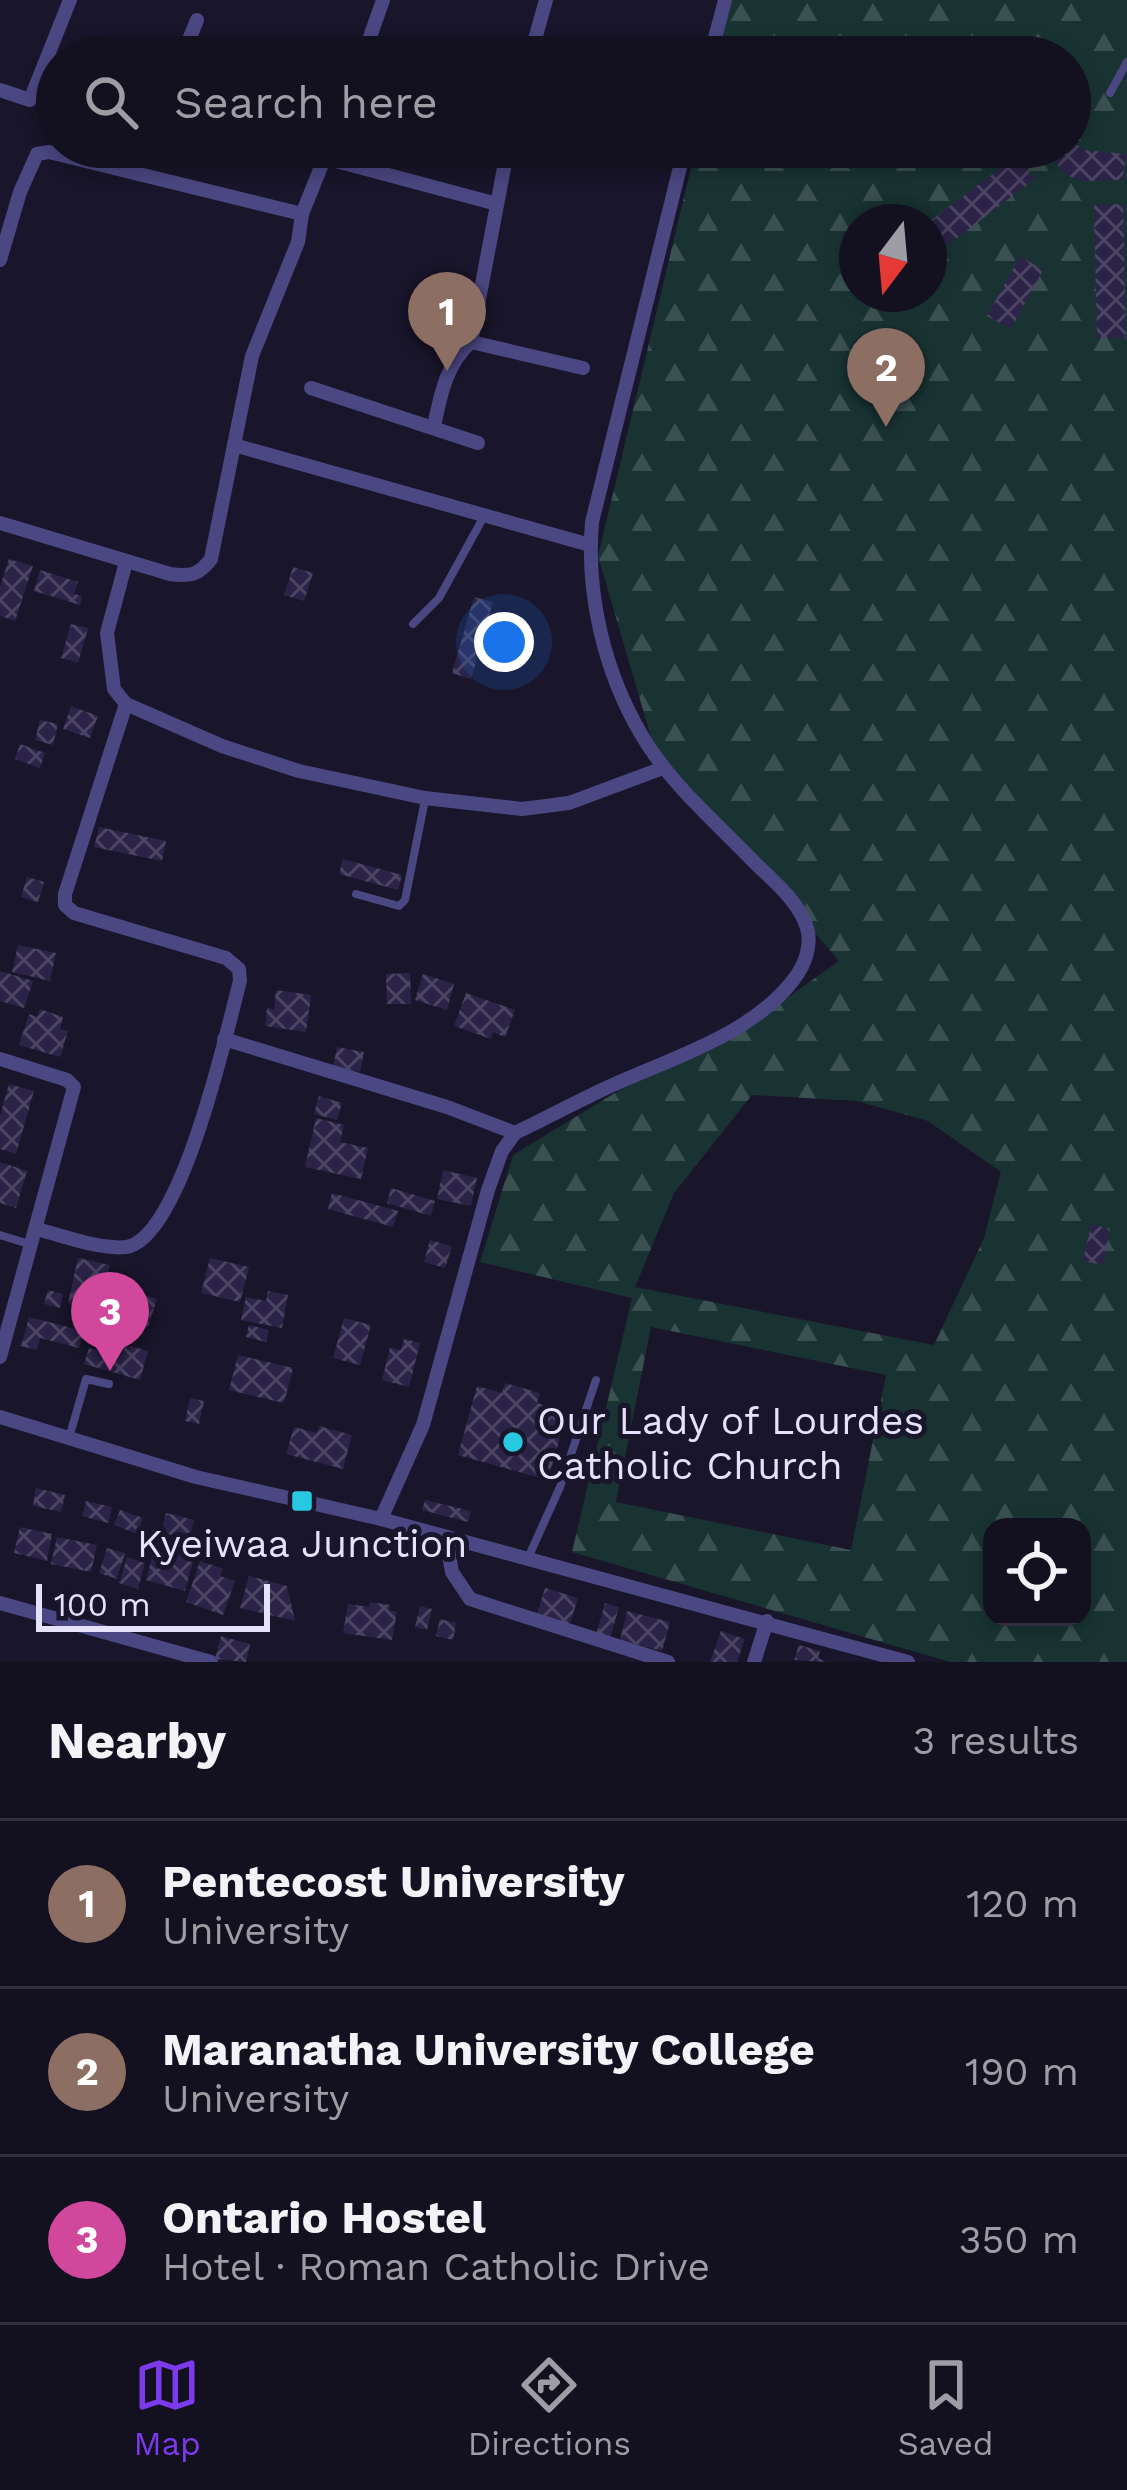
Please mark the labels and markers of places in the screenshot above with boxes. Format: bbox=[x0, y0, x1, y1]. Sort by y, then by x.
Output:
pin: 1 bbox=[408, 272, 486, 371]
pin: 2 bbox=[847, 328, 925, 427]
pin: 3 bbox=[71, 1272, 149, 1371]
place label: Our Lady of Lourdes Catholic Church bbox=[537, 1398, 924, 1488]
marker: Our Lady of Lourdes Catholic Church bbox=[500, 1429, 526, 1455]
marker: Kyeiwaa Junction bbox=[289, 1488, 315, 1514]
place label: Kyeiwaa Junction bbox=[137, 1521, 467, 1566]

